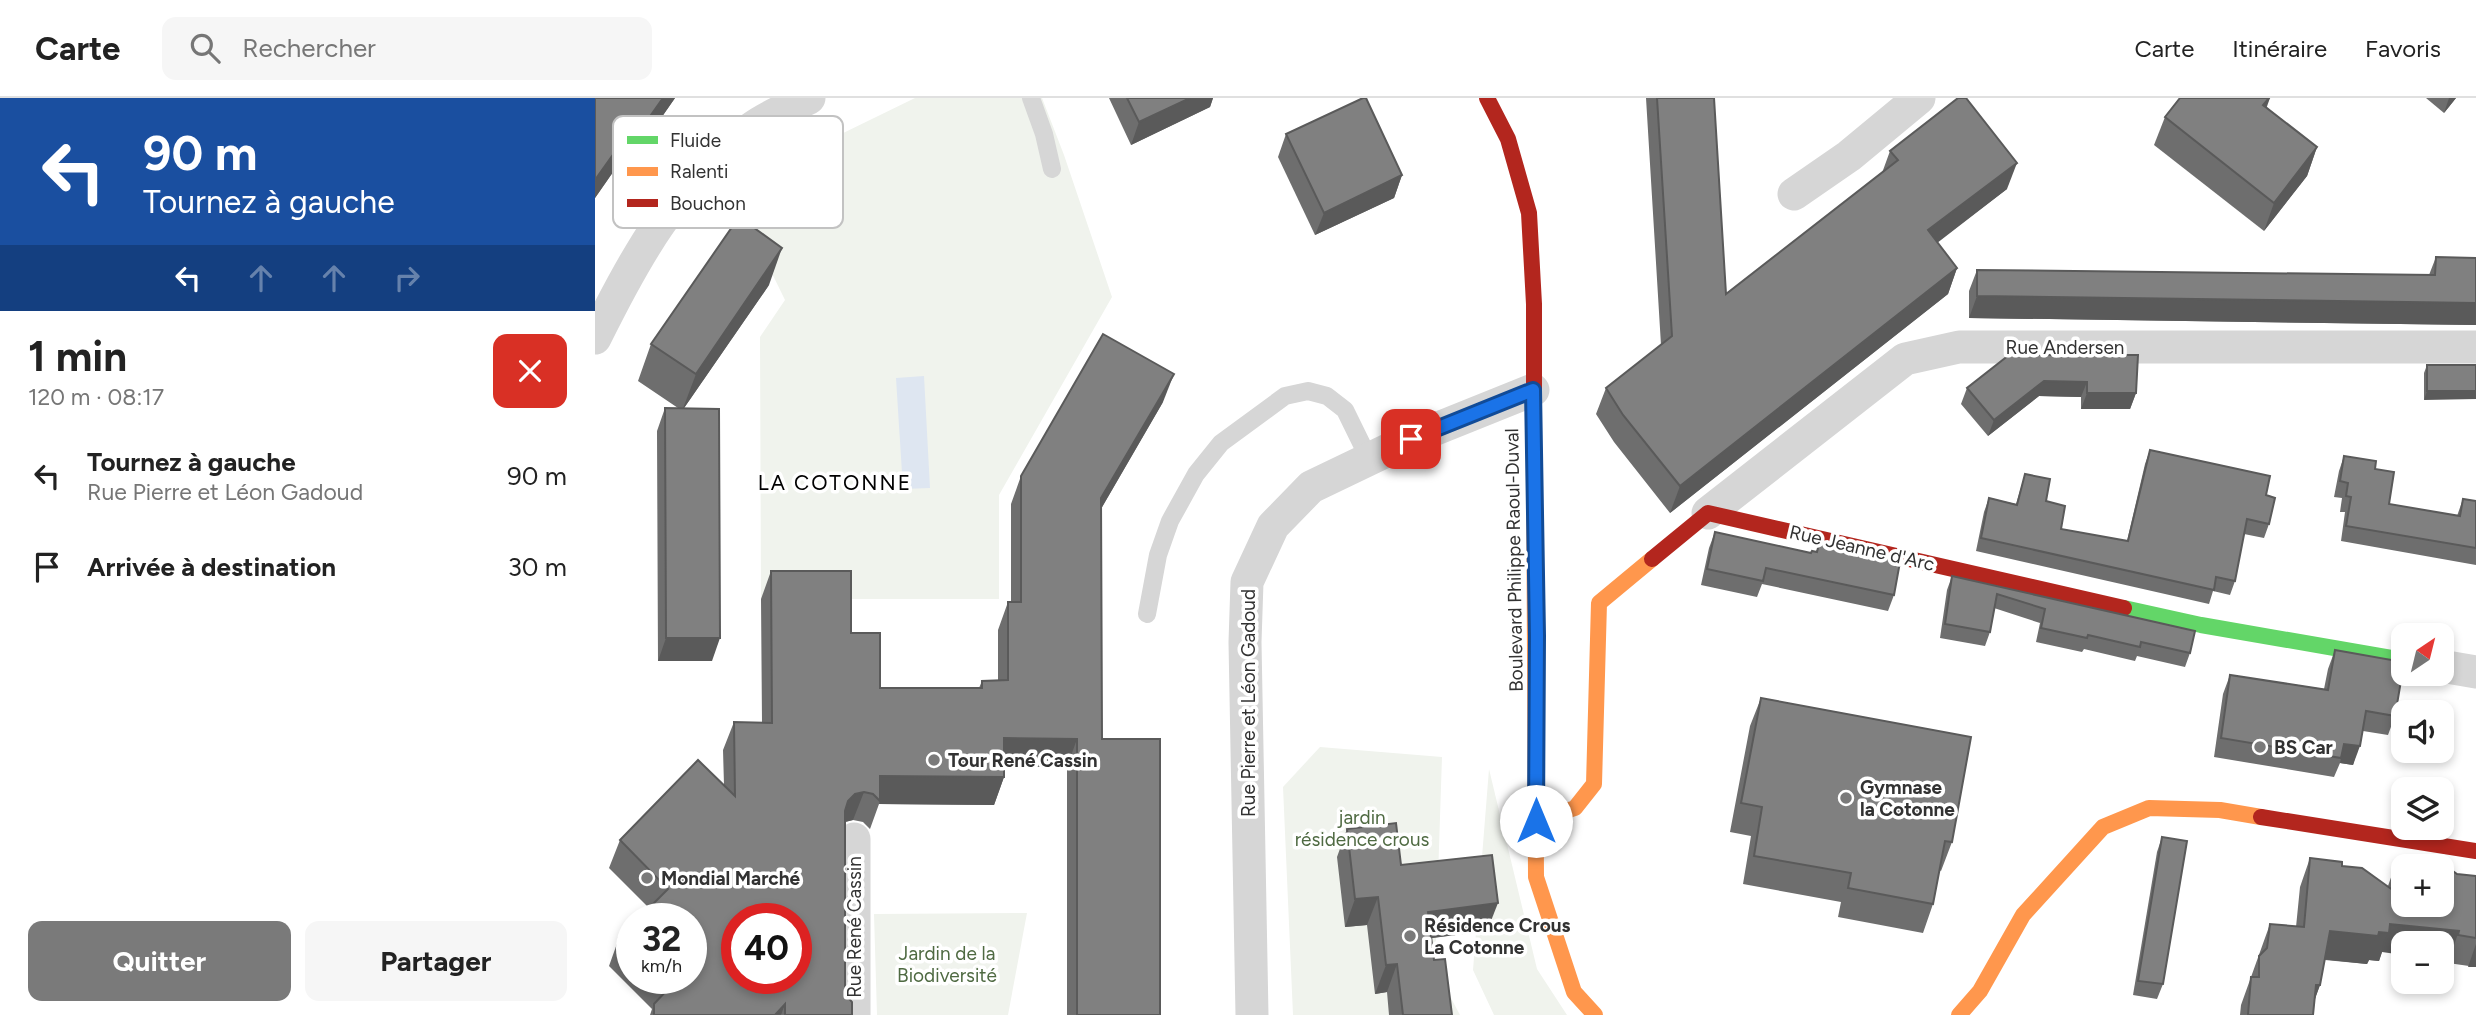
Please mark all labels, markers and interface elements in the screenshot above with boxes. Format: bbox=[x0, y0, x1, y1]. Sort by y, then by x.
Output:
search box bbox=[162, 17, 652, 80]
text: Carte bbox=[35, 29, 120, 68]
icon: search bbox=[186, 29, 224, 67]
text: Rechercher bbox=[242, 32, 376, 64]
text: Carte bbox=[2134, 34, 2194, 63]
text: Itinéraire bbox=[2232, 34, 2327, 63]
text: Favoris bbox=[2365, 34, 2441, 63]
legend bbox=[613, 116, 843, 228]
text: 90 m bbox=[143, 123, 258, 182]
icon: left bbox=[28, 126, 119, 217]
text: Fluide bbox=[670, 129, 721, 152]
text: Ralenti bbox=[670, 160, 728, 183]
text: Tournez à gauche bbox=[143, 183, 395, 221]
text: Bouchon bbox=[670, 192, 746, 215]
icon: left bbox=[169, 259, 207, 297]
icon: ahead bbox=[242, 259, 280, 297]
icon: ahead bbox=[315, 259, 353, 297]
icon: right bbox=[388, 259, 426, 297]
text: 1 min bbox=[28, 331, 127, 382]
button: close bbox=[493, 334, 567, 408]
street label: Rue Andersen bbox=[2006, 336, 2124, 359]
text: 120 m · 08:17 bbox=[28, 383, 164, 411]
pin bbox=[1381, 409, 1441, 469]
icon: arrive bbox=[1392, 420, 1430, 458]
street label: Boulevard Philippe Raoul-Duval bbox=[1500, 428, 1528, 692]
text: Tournez à gauche bbox=[87, 446, 296, 478]
icon: left bbox=[28, 457, 66, 495]
text: 90 m bbox=[507, 460, 567, 492]
district label: LA COTONNE bbox=[758, 470, 912, 495]
text: Rue Pierre et Léon Gadoud bbox=[87, 478, 363, 506]
street label: Rue Jeanne d'Arc bbox=[1787, 520, 1937, 576]
icon: arrive bbox=[28, 548, 66, 586]
text: Arrivée à destination bbox=[87, 551, 336, 583]
text: 30 m bbox=[508, 551, 567, 583]
street label: Rue Pierre et Léon Gadoud bbox=[1237, 589, 1260, 817]
north arrow bbox=[2391, 623, 2453, 686]
map controls bbox=[2391, 623, 2454, 994]
button: sound bbox=[2391, 700, 2454, 763]
place label: BS Car bbox=[2274, 736, 2333, 759]
marker: BS Car bbox=[2252, 739, 2268, 755]
place label: Tour René Cassin bbox=[948, 749, 1097, 772]
marker: Tour René Cassin bbox=[926, 752, 942, 768]
place label: Gymnase la Cotonne bbox=[1860, 776, 1955, 821]
button: layers bbox=[2391, 777, 2454, 840]
position arrow bbox=[1499, 784, 1573, 858]
marker: Gymnase la Cotonne bbox=[1838, 790, 1854, 806]
park label: jardin résidence crous bbox=[1295, 806, 1429, 851]
button: + bbox=[2391, 854, 2454, 917]
street label: Rue René Cassin bbox=[843, 856, 866, 998]
place label: Mondial Marché bbox=[661, 867, 801, 890]
marker: Mondial Marché bbox=[639, 870, 655, 886]
speed limit sign: 40 bbox=[721, 903, 812, 994]
place label: Résidence Crous La Cotonne bbox=[1424, 914, 1571, 959]
text: 32 bbox=[642, 918, 681, 960]
button: Quitter bbox=[28, 921, 291, 1001]
button: Partager bbox=[305, 921, 567, 1001]
marker: Résidence Crous La Cotonne bbox=[1402, 928, 1418, 944]
button: − bbox=[2391, 931, 2454, 994]
park label: Jardin de la Biodiversité bbox=[897, 942, 997, 987]
text: km/h bbox=[641, 955, 682, 977]

